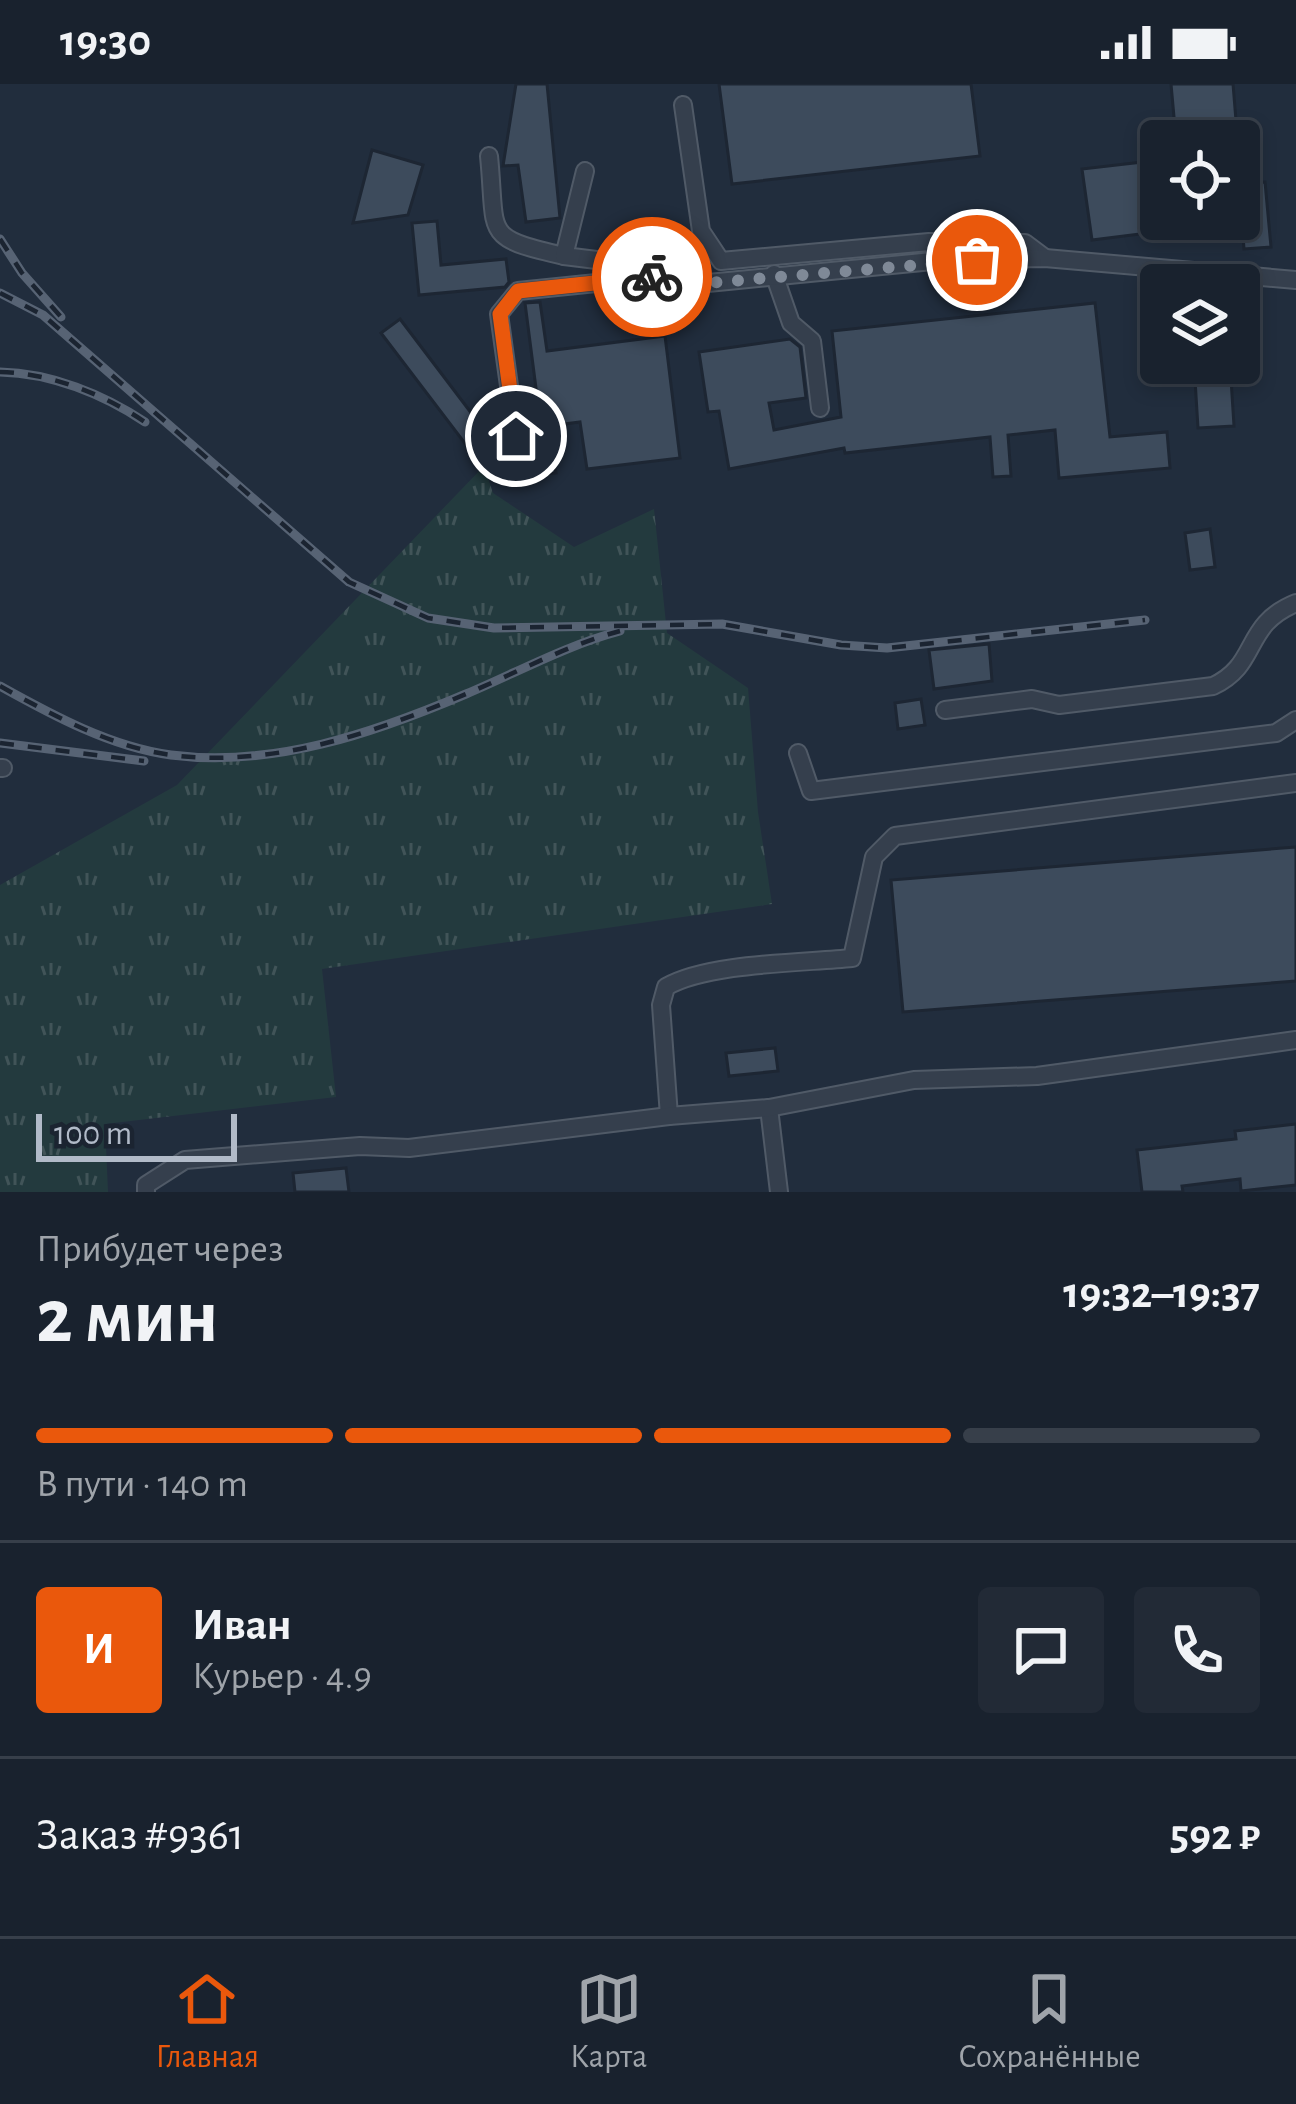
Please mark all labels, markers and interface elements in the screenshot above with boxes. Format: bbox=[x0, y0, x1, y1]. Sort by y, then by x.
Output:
text: 19:30 bbox=[60, 19, 151, 64]
map controls bbox=[1140, 120, 1260, 384]
button: locate bbox=[1140, 120, 1260, 240]
pin bbox=[926, 209, 1028, 311]
courier bbox=[592, 217, 712, 337]
icon: bag bbox=[944, 227, 1010, 293]
icon: bike bbox=[619, 244, 685, 310]
button: layers bbox=[1140, 264, 1260, 384]
pin bbox=[465, 385, 567, 487]
icon: home bbox=[483, 403, 549, 469]
scale bar bbox=[36, 1108, 237, 1161]
text: 100 m bbox=[54, 1118, 132, 1151]
text: Прибудет через bbox=[36, 1230, 283, 1269]
text: 19:32–19:37 bbox=[1063, 1271, 1260, 1316]
text: 2 мин bbox=[36, 1279, 219, 1357]
text: В пути · 140 m bbox=[36, 1465, 248, 1504]
button: chat bbox=[978, 1587, 1104, 1713]
button: phone bbox=[1134, 1587, 1260, 1713]
text: Иван bbox=[192, 1603, 292, 1648]
text: И bbox=[83, 1627, 115, 1672]
text: Курьер · 4.9 bbox=[192, 1657, 372, 1696]
text: Заказ #9361 bbox=[36, 1813, 244, 1858]
text: 592 ₽ bbox=[1170, 1813, 1260, 1858]
tab: Главная bbox=[155, 1966, 259, 2078]
tab: Карта bbox=[570, 1966, 647, 2078]
tab: Сохранённые bbox=[958, 1966, 1141, 2078]

